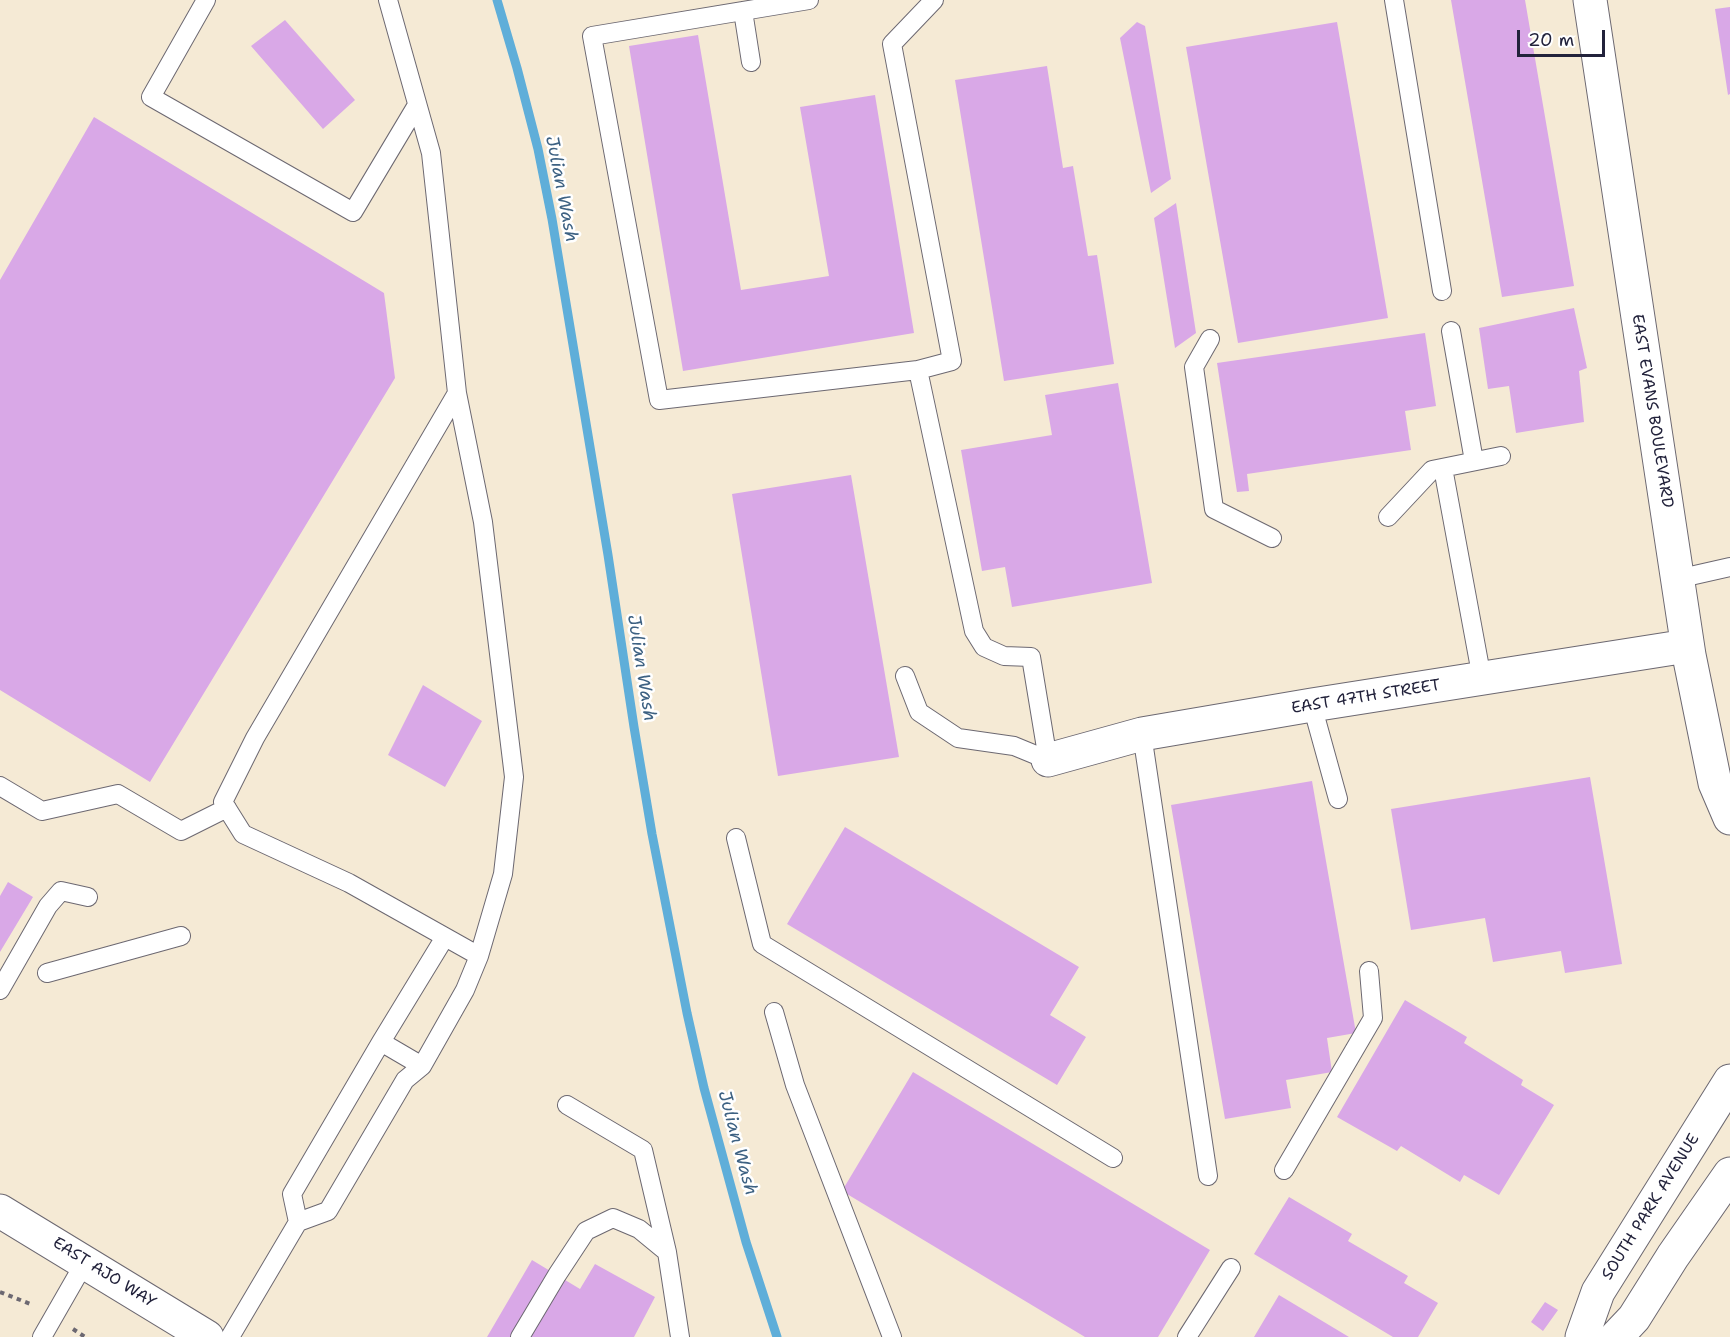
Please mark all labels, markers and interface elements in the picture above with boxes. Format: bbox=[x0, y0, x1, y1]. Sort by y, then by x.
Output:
scale bar bbox=[1520, 18, 1608, 56]
text: 20 m bbox=[1528, 28, 1574, 52]
water label: Julian Wash bbox=[540, 134, 582, 244]
street label: EAST EVANS BOULEVARD bbox=[1627, 313, 1677, 509]
water label: Julian Wash bbox=[622, 613, 660, 723]
street label: EAST 47TH STREET bbox=[1290, 676, 1442, 718]
water label: Julian Wash bbox=[713, 1088, 761, 1198]
street label: SOUTH PARK AVENUE bbox=[1598, 1130, 1704, 1284]
street label: EAST AJO WAY bbox=[49, 1234, 159, 1312]

